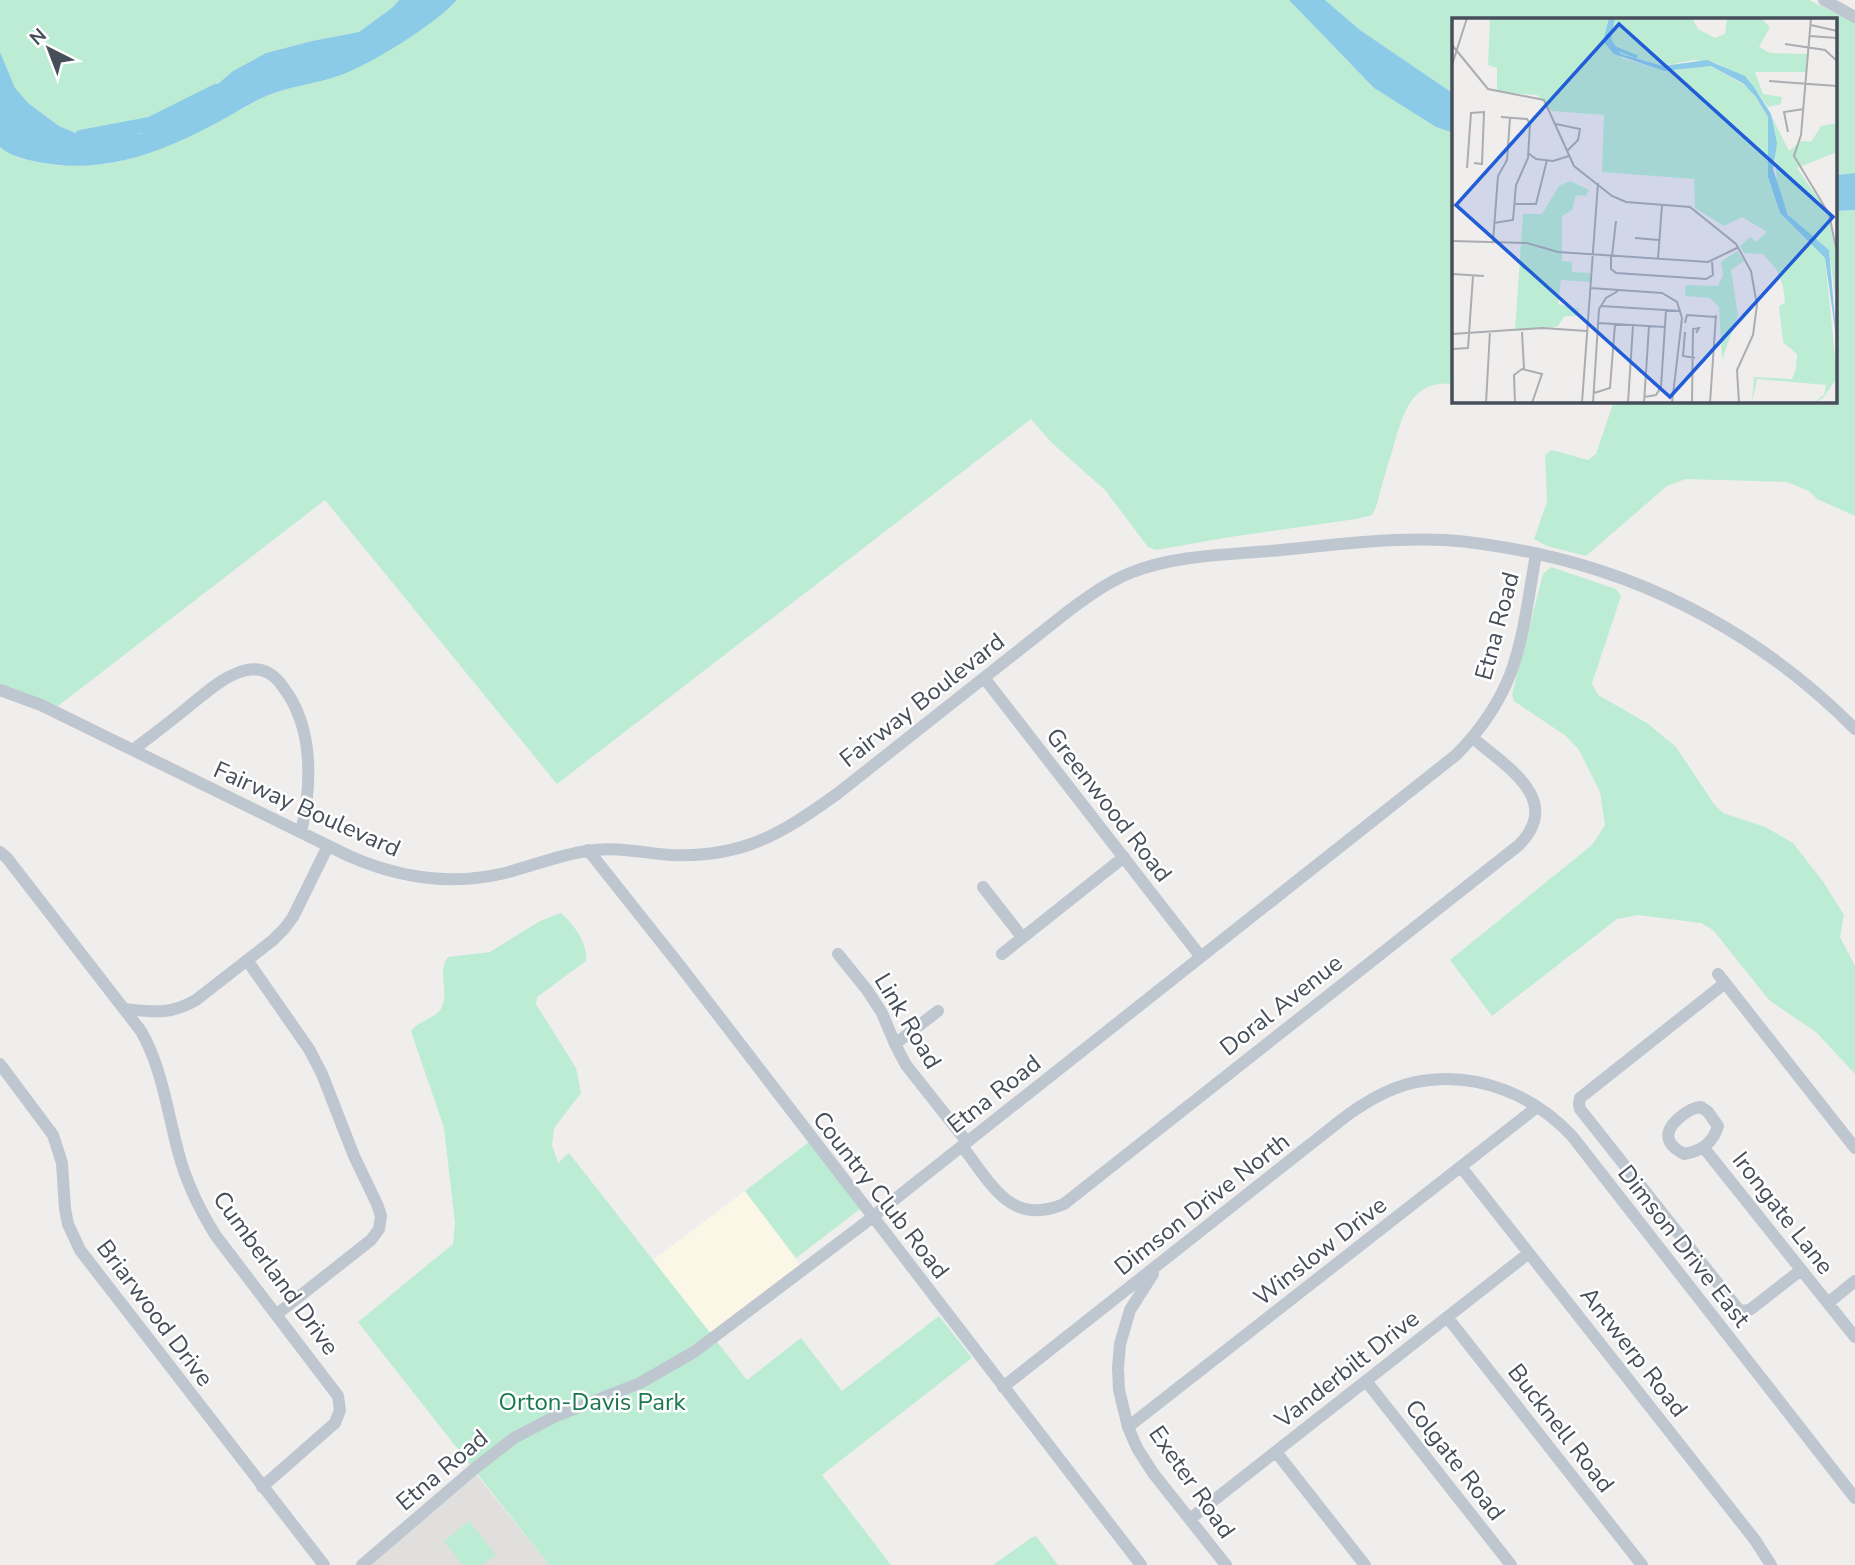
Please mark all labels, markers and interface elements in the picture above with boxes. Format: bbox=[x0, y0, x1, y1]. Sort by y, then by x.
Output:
north arrow bbox=[14, 14, 84, 84]
inset map bbox=[1452, 18, 1838, 402]
text: N bbox=[24, 23, 52, 52]
street label: Etna Road bbox=[1467, 568, 1527, 684]
street label: Fairway Boulevard bbox=[833, 625, 1011, 775]
street label: Greenwood Road bbox=[1039, 721, 1179, 889]
street label: Fairway Boulevard bbox=[209, 753, 405, 865]
street label: Doral Avenue bbox=[1213, 947, 1349, 1063]
street label: Link Road bbox=[867, 967, 949, 1075]
street label: Etna Road bbox=[941, 1047, 1047, 1141]
street label: Country Club Road bbox=[805, 1105, 957, 1285]
street label: Dimson Drive North bbox=[1108, 1125, 1296, 1283]
street label: Irongate Lane bbox=[1725, 1145, 1841, 1281]
street label: Dimson Drive East bbox=[1610, 1158, 1758, 1334]
street label: Cumberland Drive bbox=[206, 1184, 346, 1362]
street label: Winslow Drive bbox=[1247, 1189, 1393, 1313]
street label: Briarwood Drive bbox=[89, 1233, 221, 1393]
street label: Antwerp Road bbox=[1573, 1280, 1695, 1424]
street label: Vanderbilt Drive bbox=[1267, 1303, 1426, 1436]
street label: Bucknell Road bbox=[1501, 1357, 1621, 1499]
park label: Orton-Davis Park bbox=[498, 1386, 687, 1418]
street label: Colgate Road bbox=[1398, 1393, 1512, 1527]
street label: Exeter Road bbox=[1141, 1419, 1243, 1545]
street label: Etna Road bbox=[389, 1422, 495, 1518]

